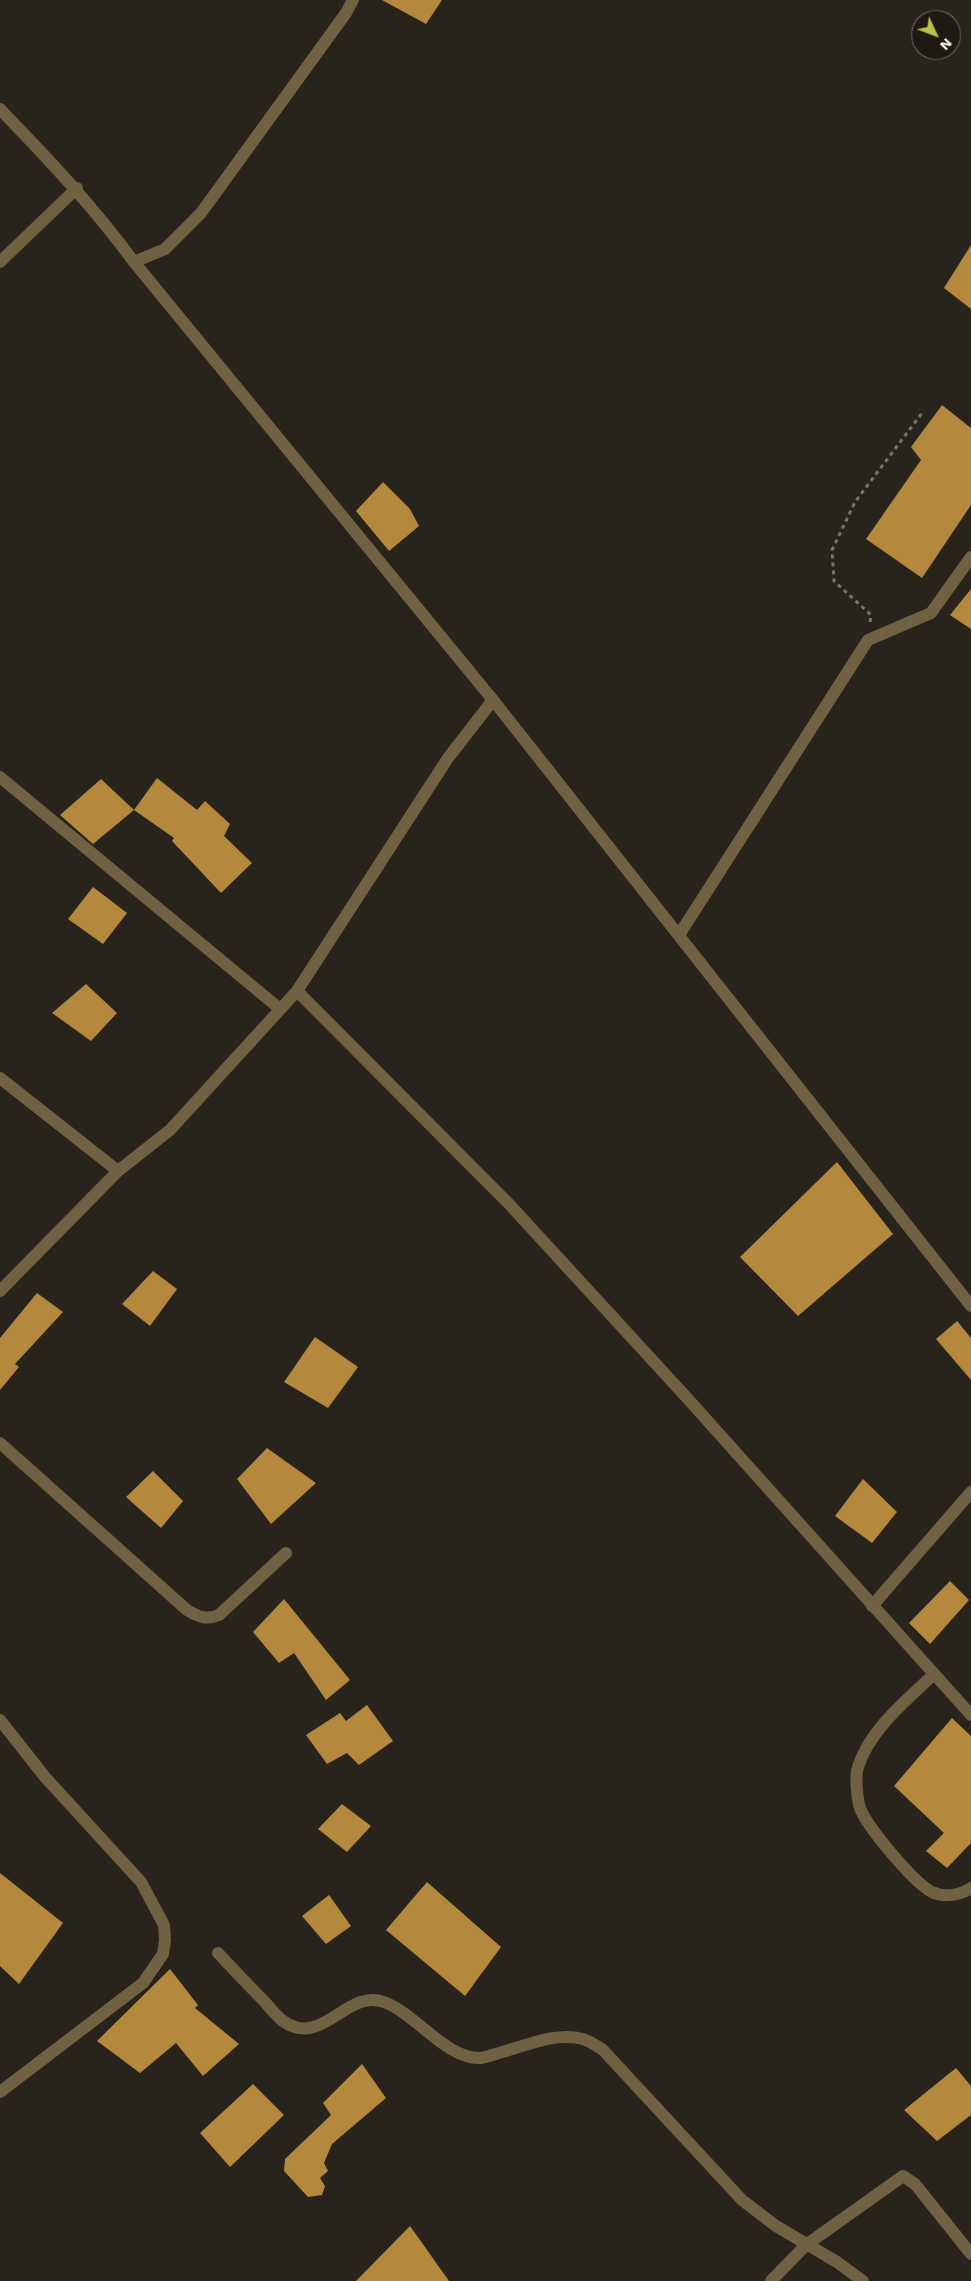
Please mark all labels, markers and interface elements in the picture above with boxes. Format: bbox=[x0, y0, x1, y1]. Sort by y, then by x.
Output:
north arrow bbox=[911, 10, 961, 60]
text: N bbox=[937, 35, 956, 54]

